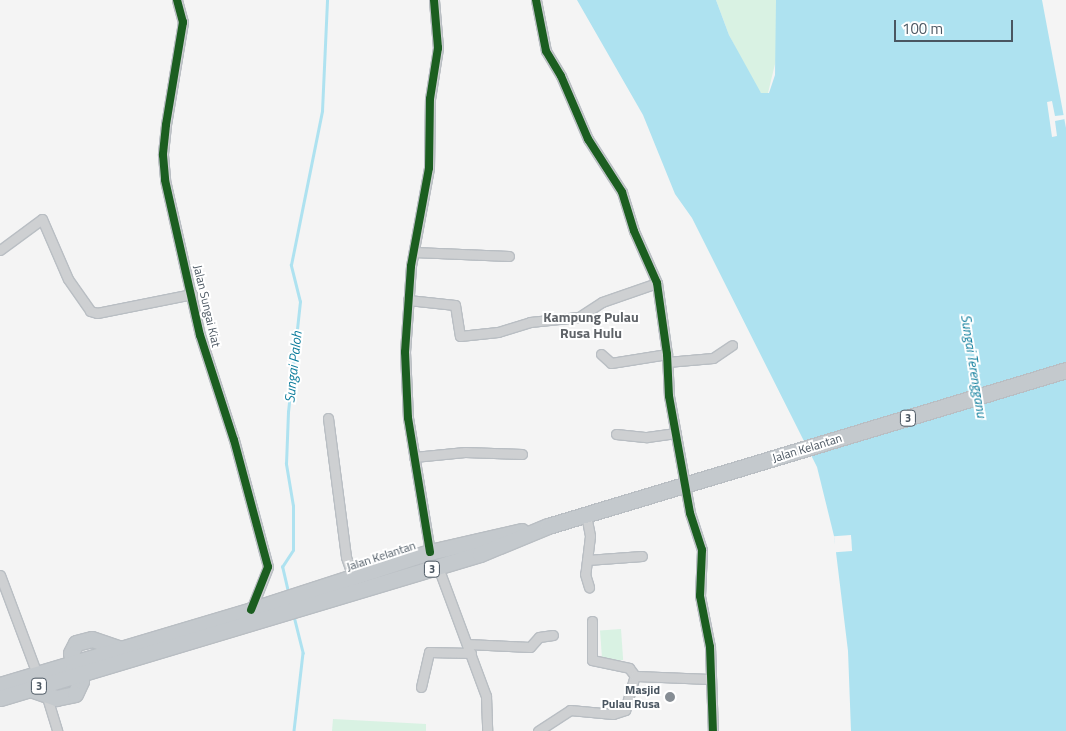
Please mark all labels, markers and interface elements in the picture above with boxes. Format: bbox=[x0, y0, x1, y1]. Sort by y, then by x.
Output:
scale bar bbox=[896, 10, 1015, 42]
text: 100 m bbox=[902, 17, 943, 40]
street label: Jalan Sungai Kiat bbox=[191, 264, 223, 348]
district label: Kampung Pulau Rusa Hulu bbox=[543, 309, 639, 342]
water label: Sungai Terengganu bbox=[958, 313, 990, 419]
water label: Sungai Paloh bbox=[281, 330, 305, 404]
road number: 3 bbox=[899, 409, 917, 426]
street label: Jalan Kelantan bbox=[771, 431, 843, 465]
street label: Jalan Kelantan bbox=[345, 538, 417, 574]
road number: 3 bbox=[423, 560, 441, 578]
road number: 3 bbox=[30, 678, 48, 694]
place label: Masjid Pulau Rusa bbox=[602, 683, 660, 711]
marker: Masjid Pulau Rusa bbox=[664, 691, 676, 703]

